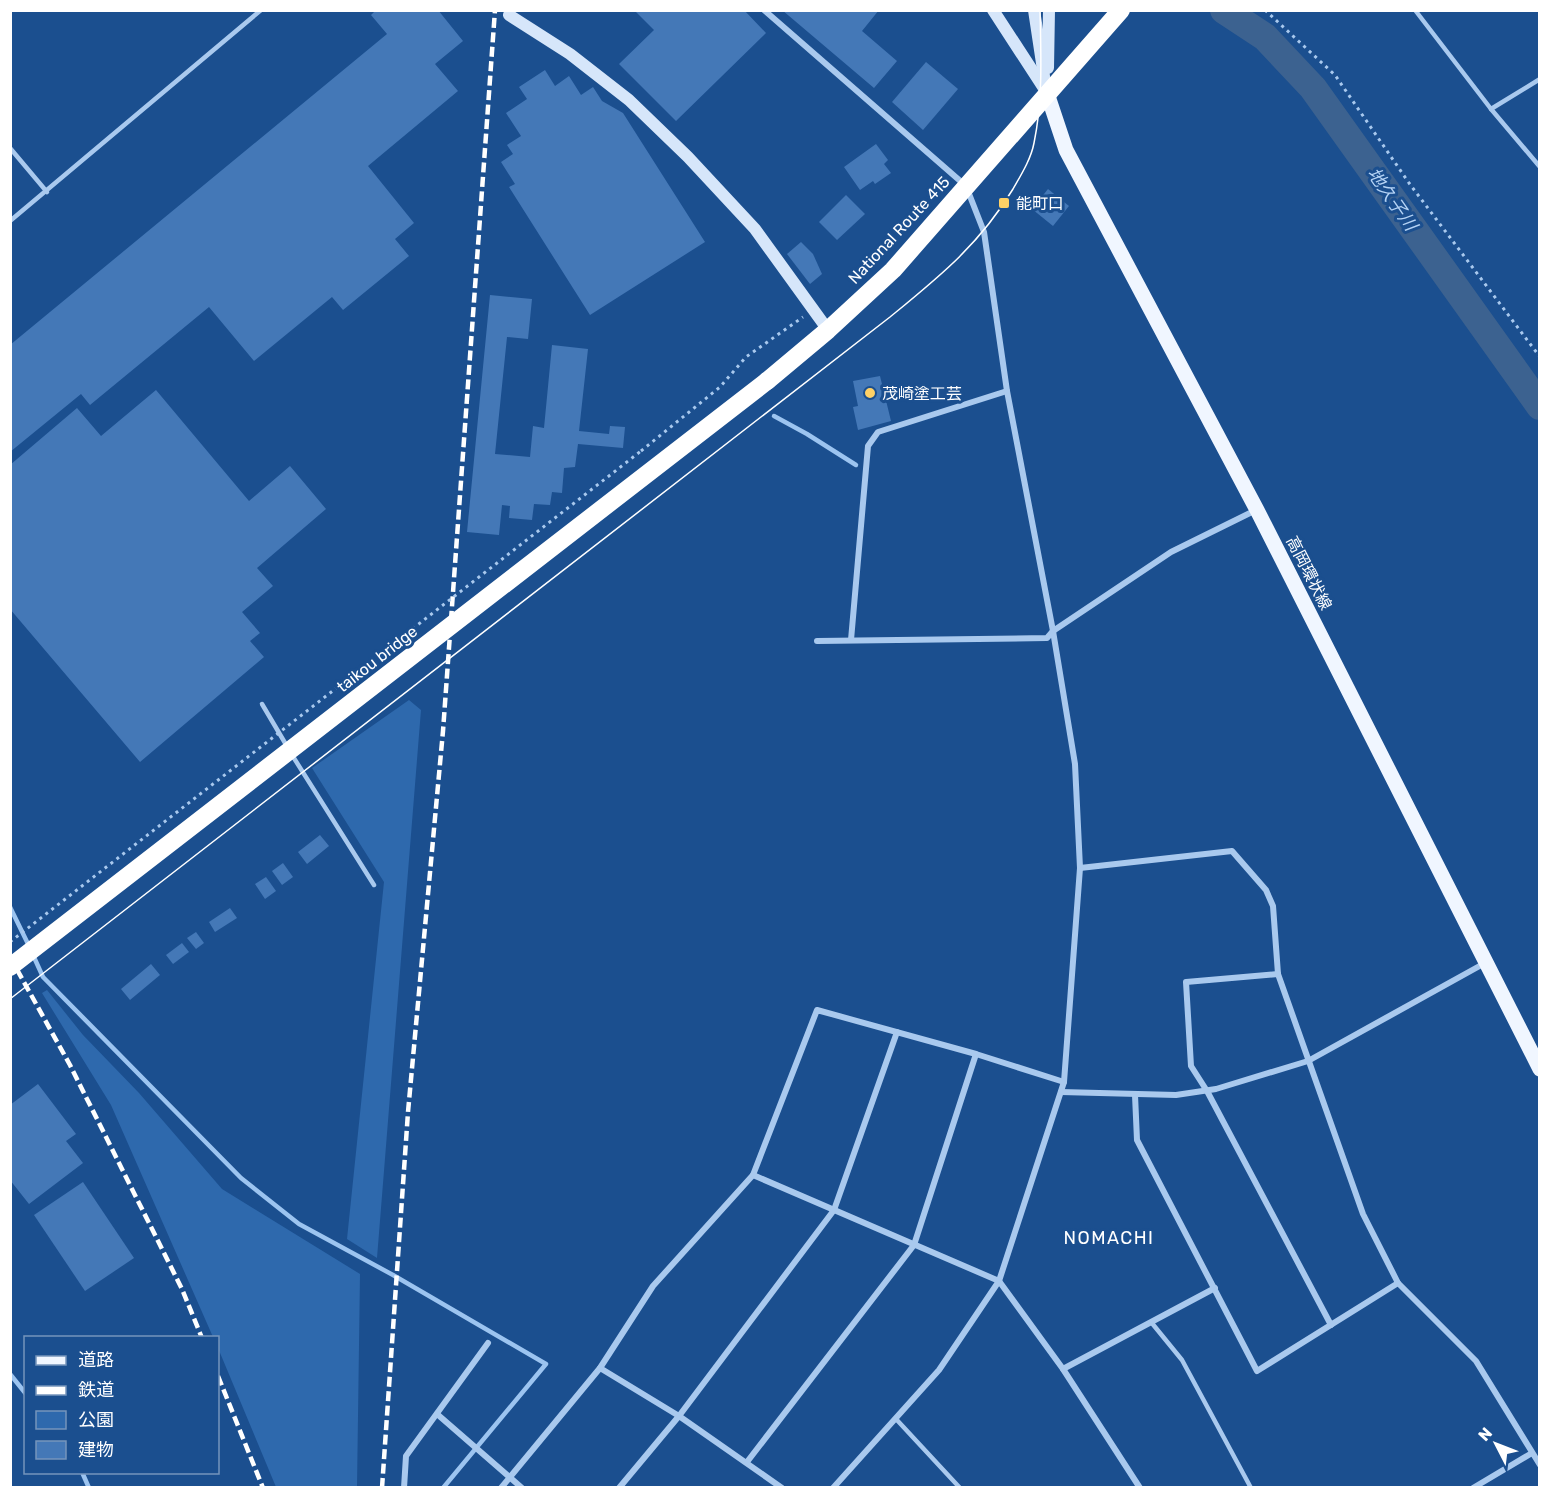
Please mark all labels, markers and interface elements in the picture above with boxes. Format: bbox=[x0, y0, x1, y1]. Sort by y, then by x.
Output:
water label: 地久子川 bbox=[1362, 163, 1423, 236]
street label: National Route 415 bbox=[844, 172, 954, 288]
place label: 能町口 bbox=[1016, 194, 1064, 213]
marker: 能町口 bbox=[997, 196, 1011, 210]
place label: 茂崎塗工芸 bbox=[882, 384, 962, 403]
marker: 茂崎塗工芸 bbox=[863, 386, 877, 400]
street label: 高岡環状線 bbox=[1282, 533, 1336, 613]
street label: taikou bridge bbox=[333, 622, 421, 696]
district label: NOMACHI bbox=[1063, 1227, 1155, 1249]
legend bbox=[24, 1336, 219, 1474]
text: 道路 bbox=[78, 1349, 114, 1371]
text: 鉄道 bbox=[78, 1379, 114, 1401]
text: 公園 bbox=[78, 1409, 114, 1431]
north arrow bbox=[1466, 1414, 1526, 1474]
text: N bbox=[1474, 1424, 1496, 1445]
text: 建物 bbox=[78, 1439, 114, 1461]

